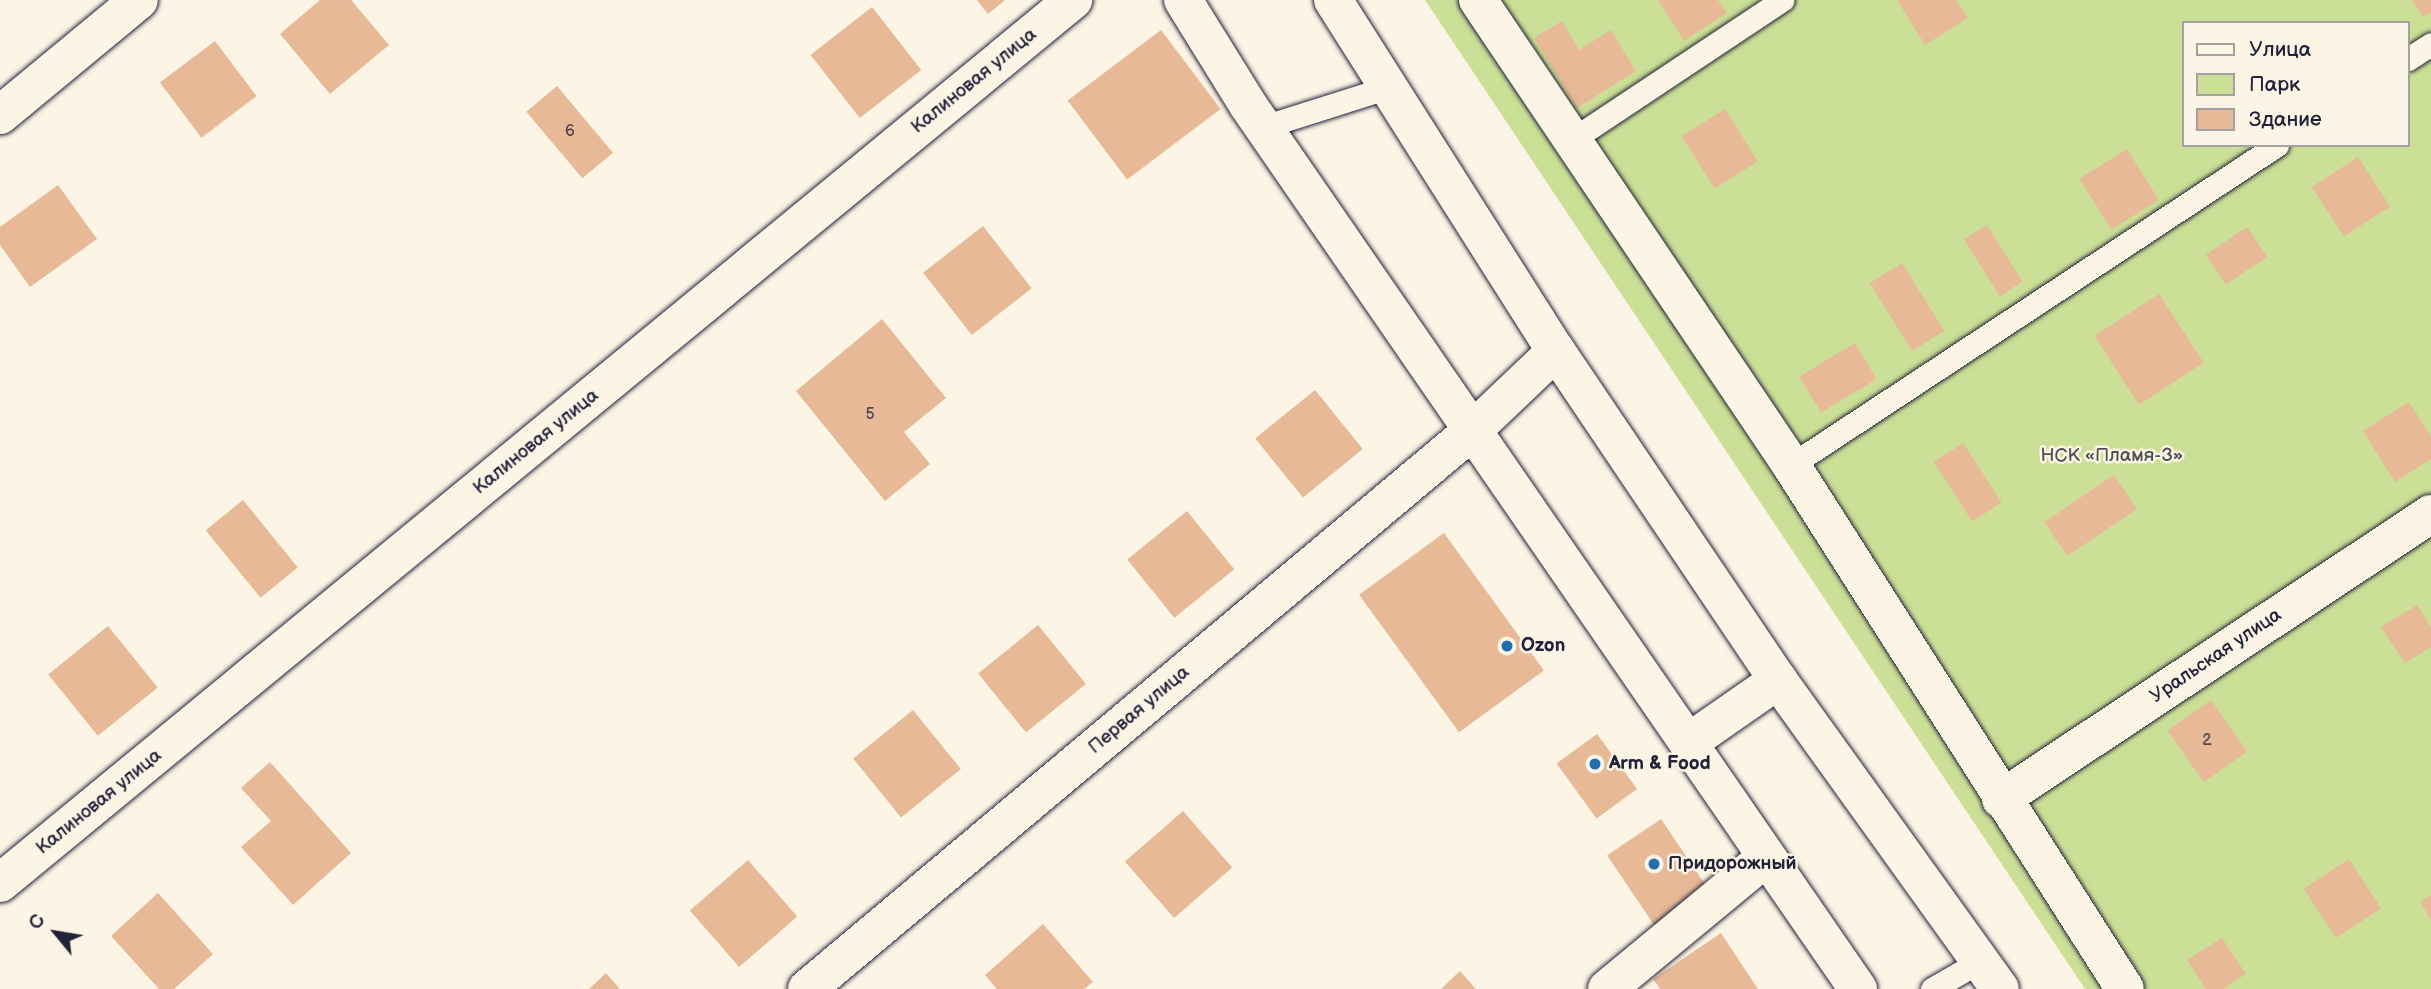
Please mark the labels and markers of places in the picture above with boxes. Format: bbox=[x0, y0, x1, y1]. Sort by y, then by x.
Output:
place label: Ozon bbox=[1521, 635, 1565, 657]
marker: Ozon bbox=[1499, 638, 1515, 654]
place label: Arm & Food bbox=[1609, 753, 1711, 775]
marker: Arm & Food bbox=[1587, 756, 1603, 772]
place label: Придорожный bbox=[1668, 853, 1797, 875]
marker: Придорожный bbox=[1646, 856, 1662, 872]

